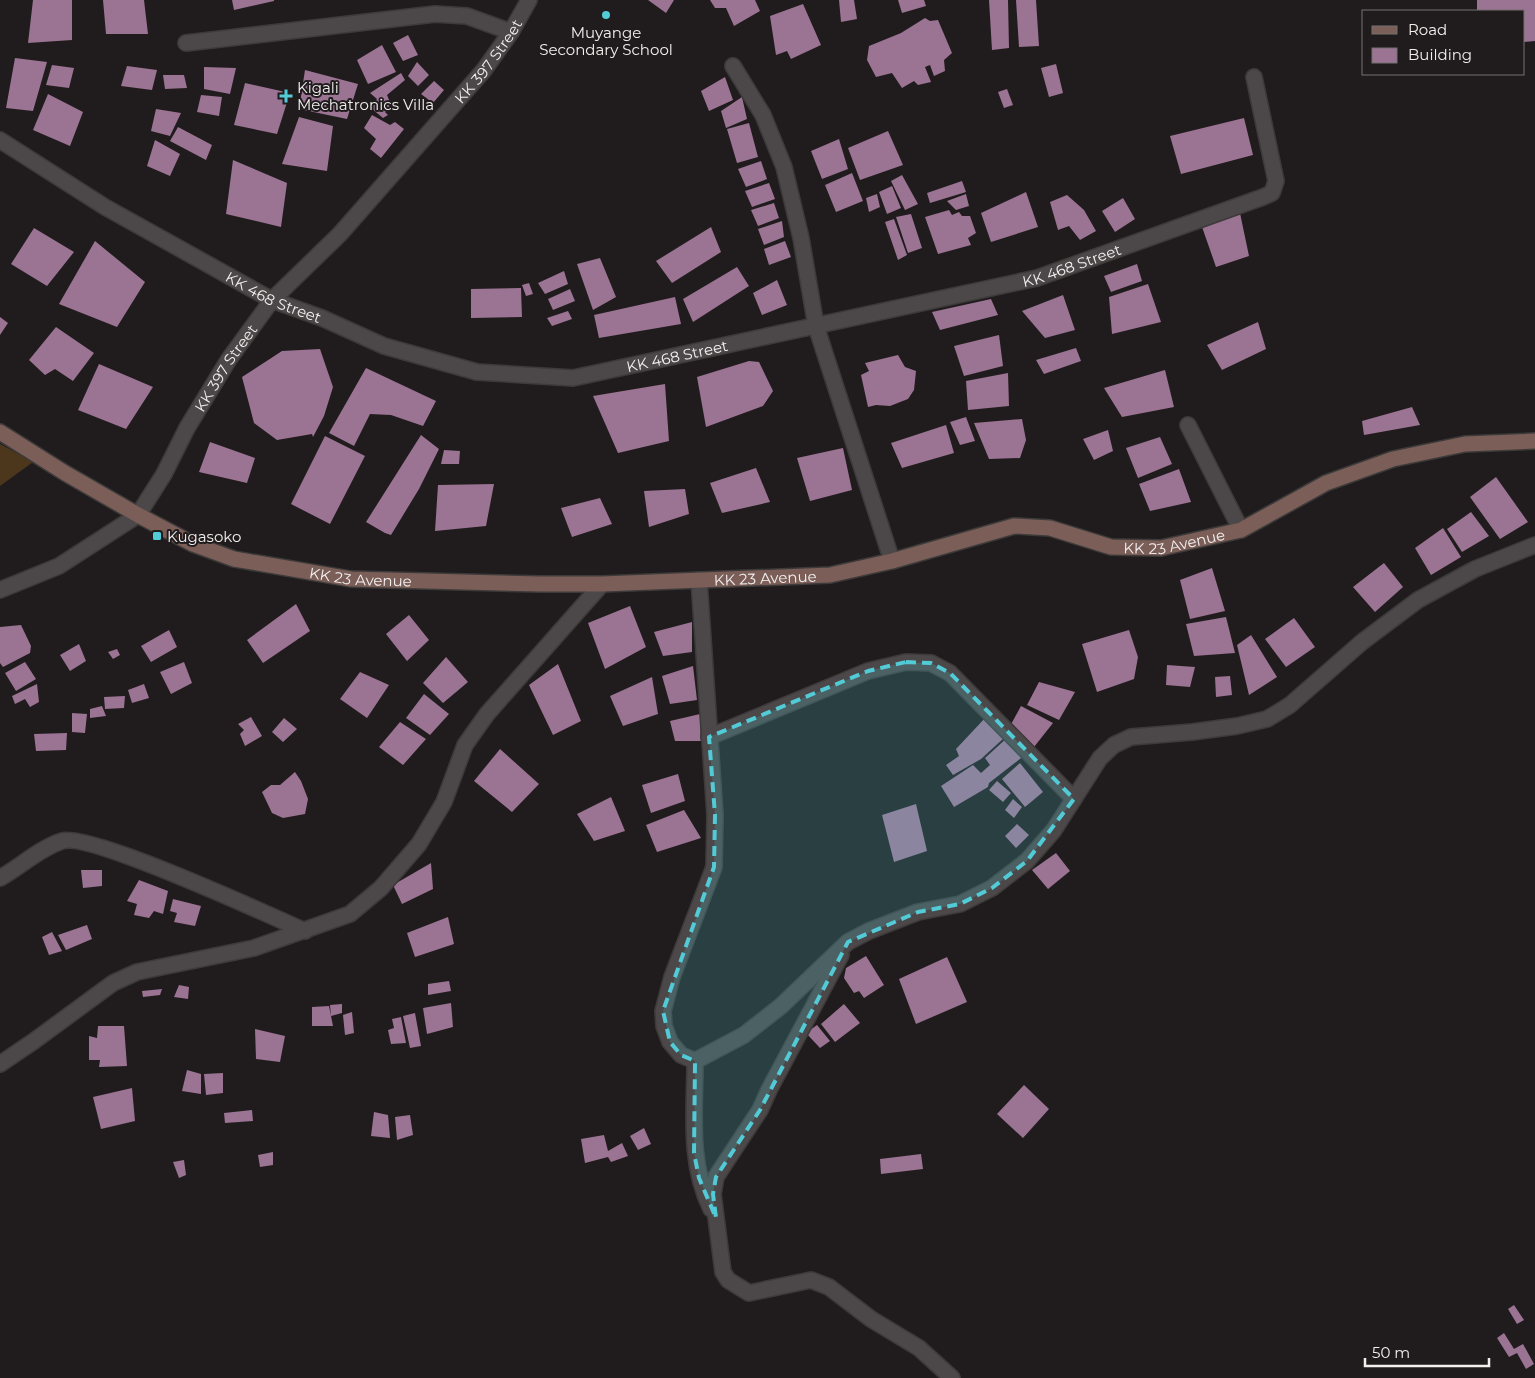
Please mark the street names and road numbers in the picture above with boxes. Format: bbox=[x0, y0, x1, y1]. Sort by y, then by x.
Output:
street label: KK 397 Street bbox=[450, 16, 526, 107]
street label: KK 468 Street bbox=[1020, 239, 1123, 290]
street label: KK 468 Street bbox=[223, 267, 324, 327]
street label: KK 397 Street bbox=[190, 320, 261, 415]
street label: KK 468 Street bbox=[625, 335, 729, 376]
street label: KK 23 Avenue bbox=[1123, 524, 1227, 558]
street label: KK 23 Avenue bbox=[308, 563, 412, 590]
street label: KK 23 Avenue bbox=[713, 566, 817, 589]

